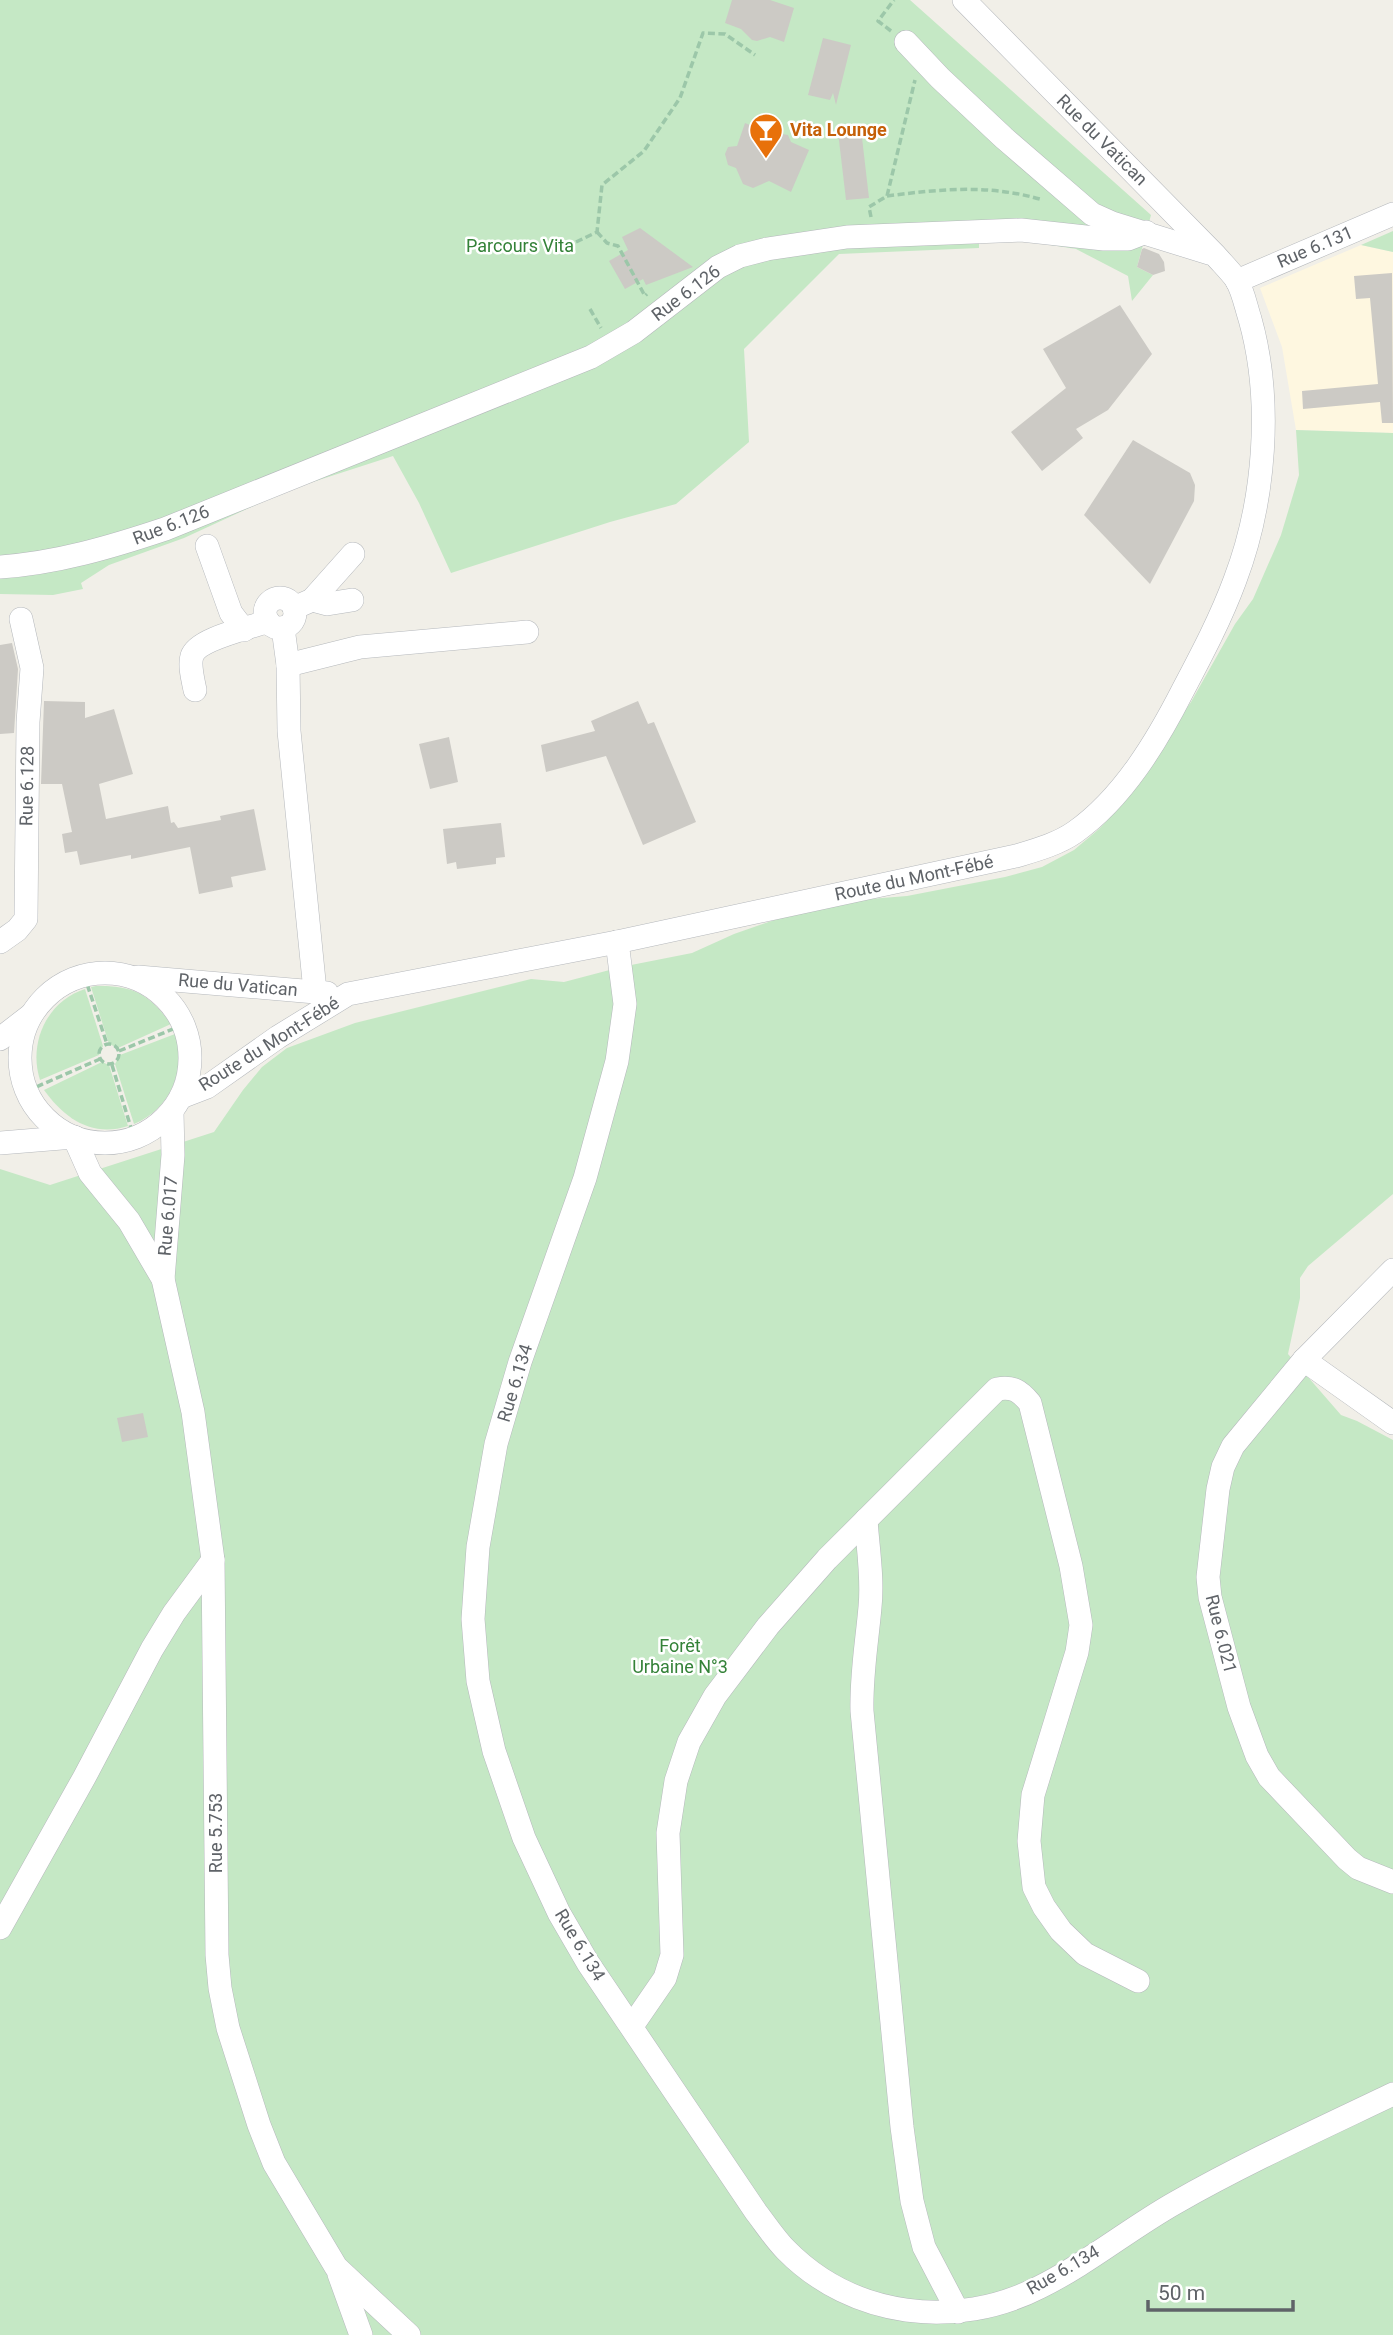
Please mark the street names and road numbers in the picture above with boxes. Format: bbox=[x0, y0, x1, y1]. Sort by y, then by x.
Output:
street label: Rue du Vatican bbox=[1053, 90, 1152, 189]
street label: Rue 6.131 bbox=[1274, 221, 1356, 272]
street label: Rue 6.126 bbox=[647, 260, 724, 325]
street label: Rue 6.126 bbox=[130, 500, 212, 549]
street label: Rue 6.128 bbox=[15, 746, 38, 826]
street label: Route du Mont-Fébé bbox=[833, 850, 995, 905]
street label: Rue du Vatican bbox=[177, 969, 299, 1000]
street label: Route du Mont-Fébé bbox=[195, 992, 343, 1095]
street label: Rue 6.017 bbox=[154, 1175, 181, 1257]
street label: Rue 6.134 bbox=[493, 1341, 536, 1424]
street label: Rue 6.021 bbox=[1202, 1592, 1241, 1675]
street label: Rue 5.753 bbox=[205, 1793, 226, 1873]
street label: Rue 6.134 bbox=[551, 1905, 610, 1985]
street label: Rue 6.134 bbox=[1023, 2240, 1103, 2299]

